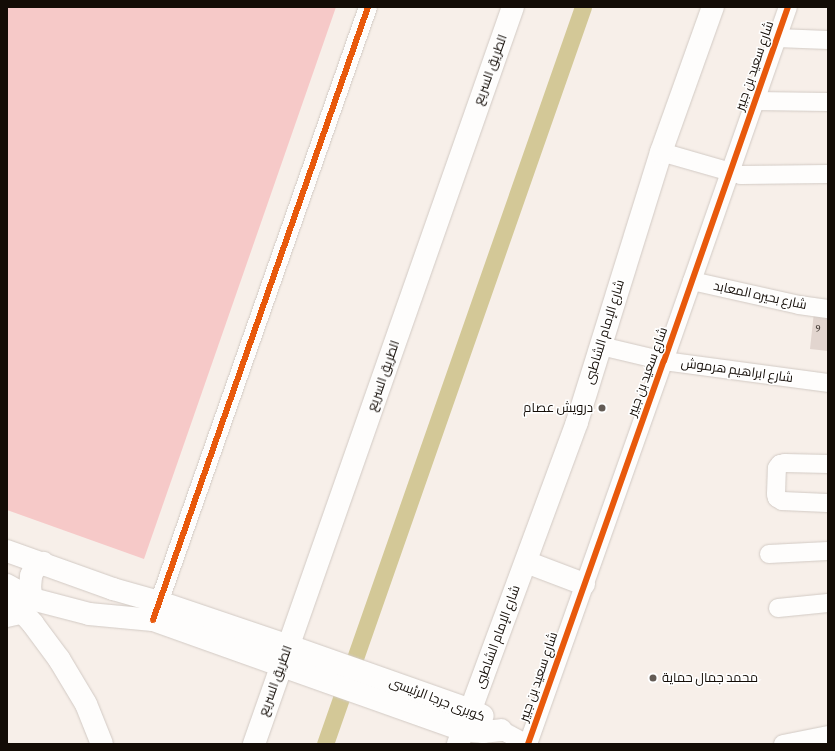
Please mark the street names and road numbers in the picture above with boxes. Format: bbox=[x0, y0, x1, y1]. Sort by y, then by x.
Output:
street label: شارع سعيد بن جبير bbox=[732, 19, 778, 113]
street label: الطريق السريع bbox=[471, 33, 511, 107]
street label: شارع الإمام الشاطبى bbox=[582, 278, 628, 386]
street label: شارع بحيره المعابد bbox=[712, 278, 808, 314]
street label: شارع سعيد بن جبير bbox=[625, 325, 671, 419]
street label: الطريق السريع bbox=[365, 339, 403, 413]
street label: شارع ابراهيم هرموش bbox=[680, 355, 794, 387]
street label: شارع الإمام الشاطبى bbox=[472, 583, 524, 691]
street label: شارع سعيد بن جبير bbox=[516, 630, 562, 724]
street label: الطريق السريع bbox=[256, 644, 296, 718]
street label: كوبرى جرجا الرئيسى bbox=[387, 675, 487, 725]

